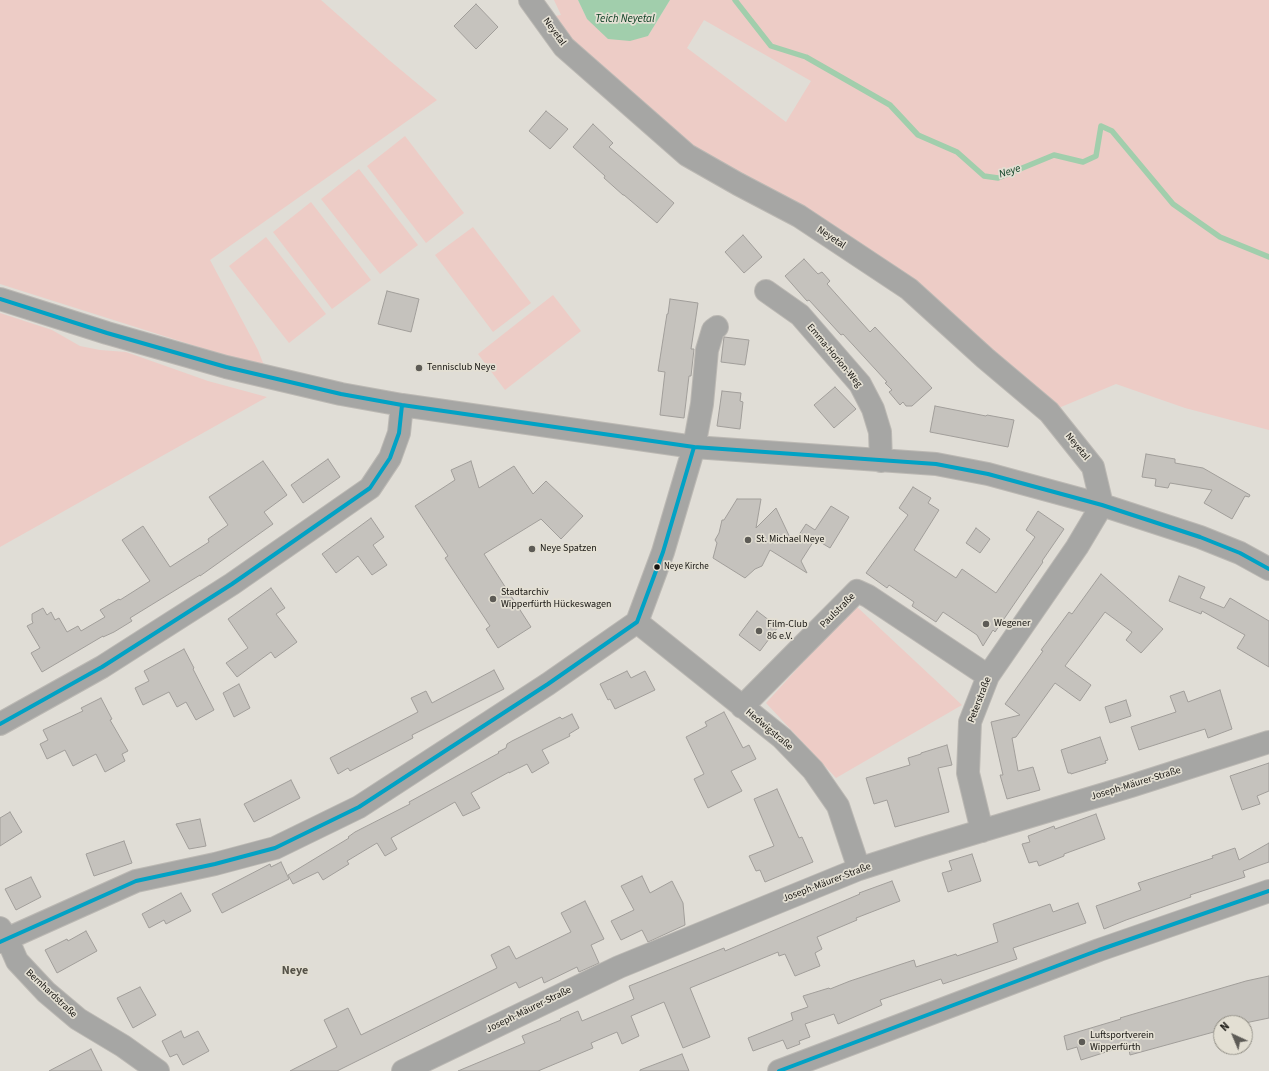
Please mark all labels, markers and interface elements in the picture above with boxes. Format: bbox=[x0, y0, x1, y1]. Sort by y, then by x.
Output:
water label: Teich Neyetal bbox=[595, 13, 655, 27]
street label: Neyetal bbox=[540, 16, 568, 48]
water label: Neye bbox=[997, 162, 1023, 182]
street label: Neyetal bbox=[814, 224, 848, 252]
street label: Emma-Horion-Weg bbox=[804, 322, 864, 390]
place label: Tennisclub Neye bbox=[427, 362, 495, 374]
marker: Tennisclub Neye bbox=[414, 363, 424, 373]
street label: Neyetal bbox=[1062, 431, 1092, 463]
place label: St. Michael Neye bbox=[756, 534, 824, 546]
marker: St. Michael Neye bbox=[743, 535, 753, 545]
place label: Neye Spatzen bbox=[540, 543, 597, 555]
marker: Neye Spatzen bbox=[527, 544, 537, 554]
marker: Neye Kirche bbox=[652, 562, 662, 572]
place label: Neye Kirche bbox=[664, 562, 709, 572]
place label: Stadtarchiv Wipperfürth Hückeswagen bbox=[501, 587, 611, 610]
street label: Paulstraße bbox=[818, 591, 858, 631]
marker: Stadtarchiv Wipperfürth Hückeswagen bbox=[488, 594, 498, 604]
place label: Wegener bbox=[994, 618, 1030, 630]
place label: Film-Club 86 e.V. bbox=[767, 619, 808, 642]
marker: Wegener bbox=[981, 619, 991, 629]
marker: Film-Club 86 e.V. bbox=[754, 626, 764, 636]
street label: Peterstraße bbox=[966, 675, 994, 725]
street label: Hedwigstraße bbox=[743, 707, 795, 753]
street label: Joseph-Mäurer-Straße bbox=[1090, 765, 1182, 803]
street label: Joseph-Mäurer-Straße bbox=[781, 861, 873, 905]
district label: Neye bbox=[282, 964, 308, 978]
street label: Bernhardstraße bbox=[23, 967, 79, 1021]
street label: Joseph-Mäurer-Straße bbox=[485, 984, 573, 1036]
north arrow bbox=[1213, 1015, 1253, 1055]
text: N bbox=[1217, 1019, 1233, 1035]
place label: Luftsportverein Wipperfürth bbox=[1090, 1030, 1154, 1054]
marker: Luftsportverein Wipperfürth bbox=[1077, 1037, 1087, 1047]

